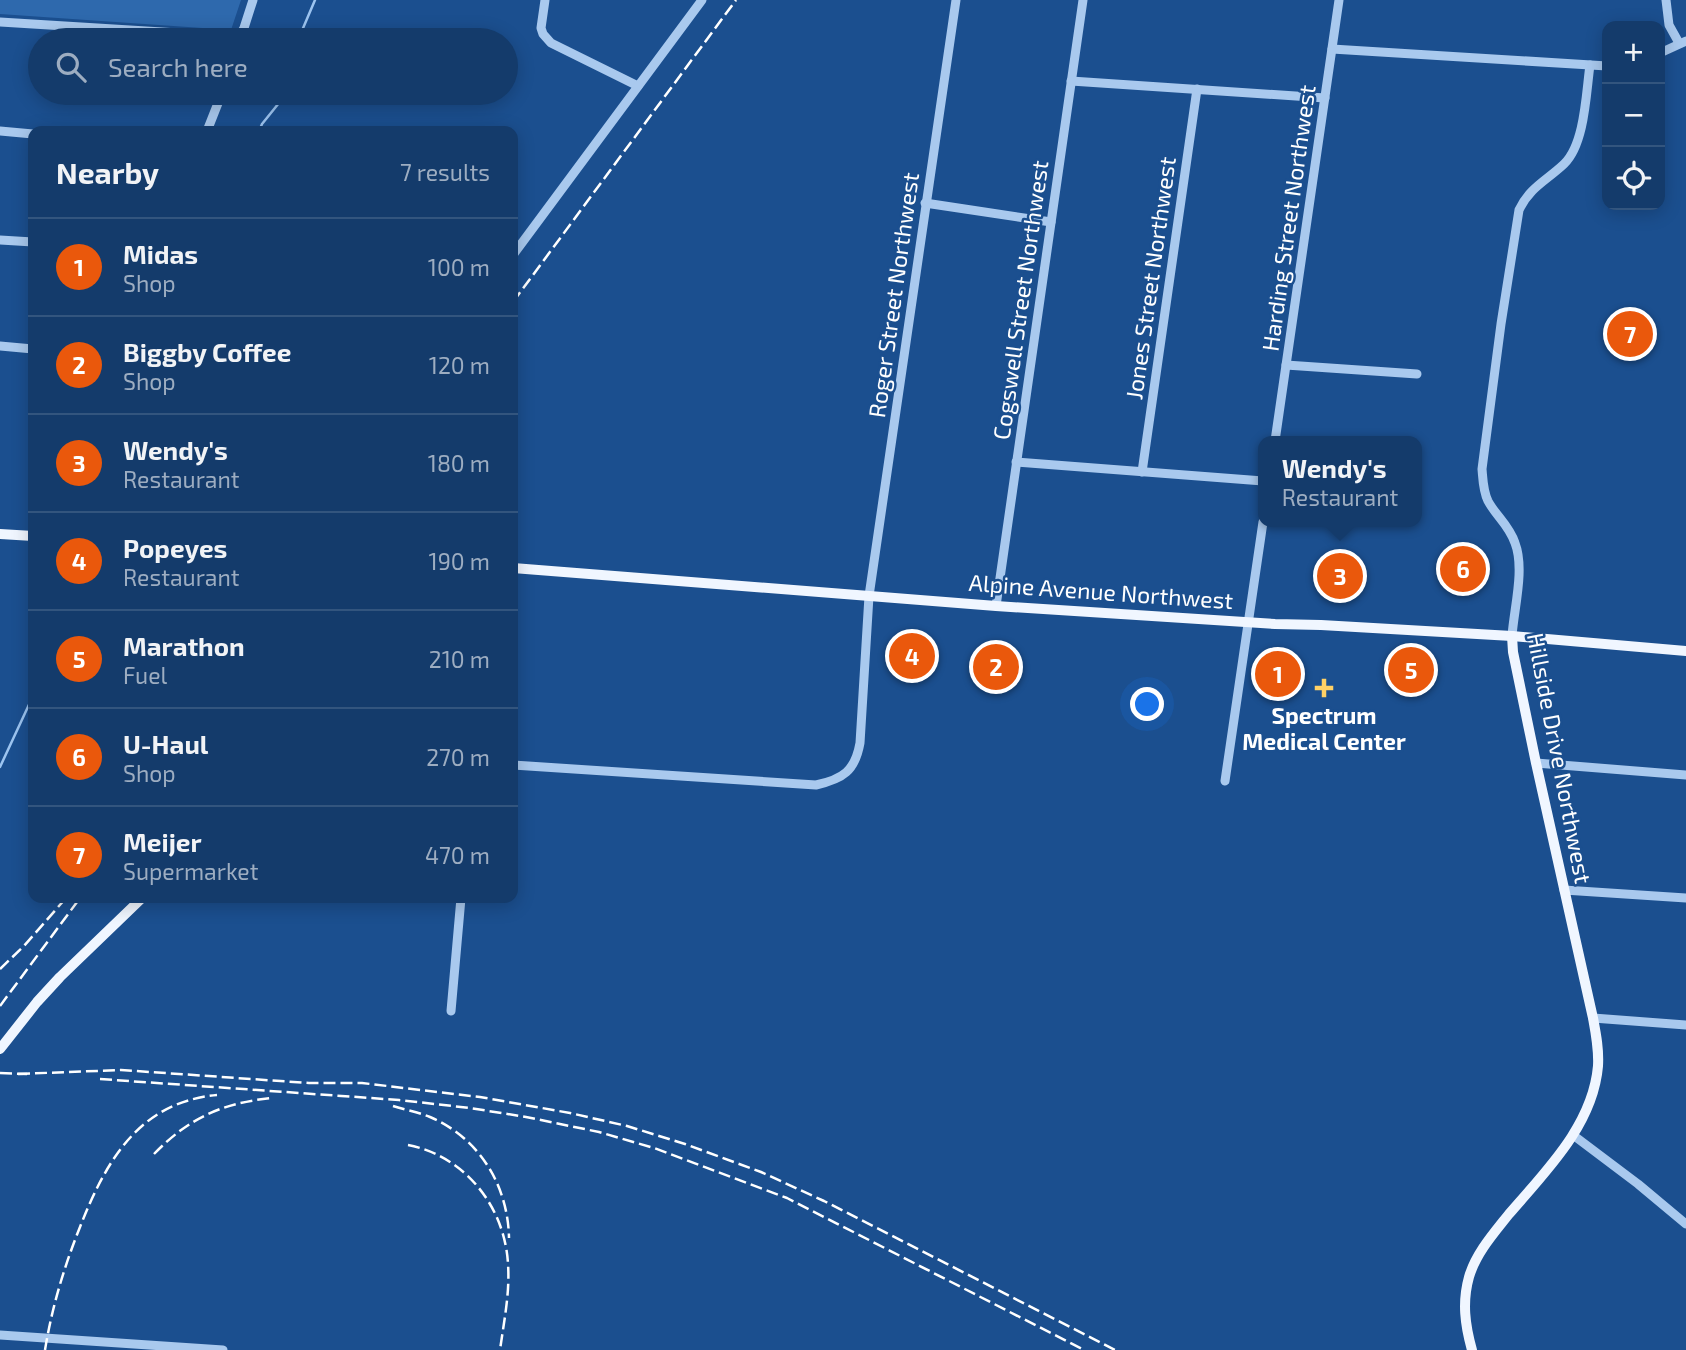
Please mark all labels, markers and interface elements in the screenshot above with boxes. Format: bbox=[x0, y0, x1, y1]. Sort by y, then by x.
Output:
map controls bbox=[1602, 21, 1665, 210]
button: + bbox=[1602, 21, 1665, 84]
search box bbox=[28, 28, 518, 105]
icon: search bbox=[52, 48, 90, 86]
text: Search here bbox=[108, 51, 248, 82]
street label: Harding Street Northwest bbox=[1255, 83, 1321, 353]
button: − bbox=[1602, 84, 1665, 147]
button: locate bbox=[1602, 147, 1665, 210]
text: Nearby bbox=[56, 154, 159, 190]
street label: Jones Street Northwest bbox=[1119, 155, 1181, 401]
text: 7 results bbox=[400, 158, 490, 186]
street label: Cogswell Street Northwest bbox=[987, 158, 1053, 441]
street label: Roger Street Northwest bbox=[862, 170, 924, 419]
text: Midas bbox=[123, 238, 198, 269]
text: 1 bbox=[74, 253, 84, 281]
text: 100 m bbox=[428, 253, 490, 281]
text: Shop bbox=[123, 269, 176, 297]
pin: 7 bbox=[1607, 308, 1653, 360]
text: Biggby Coffee bbox=[123, 336, 291, 367]
text: 2 bbox=[72, 351, 86, 379]
text: 120 m bbox=[429, 351, 490, 379]
text: Shop bbox=[123, 367, 176, 395]
text: Wendy's bbox=[123, 434, 228, 465]
popup bbox=[1258, 436, 1422, 527]
text: 3 bbox=[72, 449, 86, 477]
text: 180 m bbox=[428, 449, 490, 477]
text: Wendy's bbox=[1282, 452, 1386, 483]
text: Restaurant bbox=[123, 465, 240, 493]
text: Restaurant bbox=[1282, 483, 1398, 511]
text: Popeyes bbox=[123, 532, 227, 563]
pin: 6 bbox=[1440, 543, 1486, 595]
text: 4 bbox=[72, 547, 86, 575]
text: 190 m bbox=[429, 547, 490, 575]
pin: 3 bbox=[1317, 550, 1363, 602]
text: Restaurant bbox=[123, 563, 240, 591]
street label: Alpine Avenue Northwest bbox=[968, 568, 1234, 614]
text: Marathon bbox=[123, 630, 245, 661]
pin: 4 bbox=[889, 630, 935, 682]
street label: Hillside Drive Northwest bbox=[1522, 630, 1598, 886]
pin: 2 bbox=[973, 641, 1019, 693]
pin: 5 bbox=[1388, 644, 1434, 696]
text: 5 bbox=[73, 645, 85, 673]
text: 210 m bbox=[429, 645, 490, 673]
pin: 1 bbox=[1255, 648, 1301, 700]
text: Fuel bbox=[123, 661, 167, 689]
marker: Spectrum Medical Center bbox=[1314, 678, 1334, 698]
your location bbox=[1130, 687, 1164, 721]
place label: Spectrum Medical Center bbox=[1242, 701, 1406, 755]
text: U-Haul bbox=[123, 728, 208, 759]
text: 6 bbox=[72, 743, 86, 771]
text: 270 m bbox=[426, 743, 490, 771]
text: Shop bbox=[123, 759, 176, 787]
text: Meijer bbox=[123, 826, 202, 857]
text: 7 bbox=[73, 841, 85, 869]
text: 470 m bbox=[425, 841, 490, 869]
text: Supermarket bbox=[123, 857, 258, 885]

